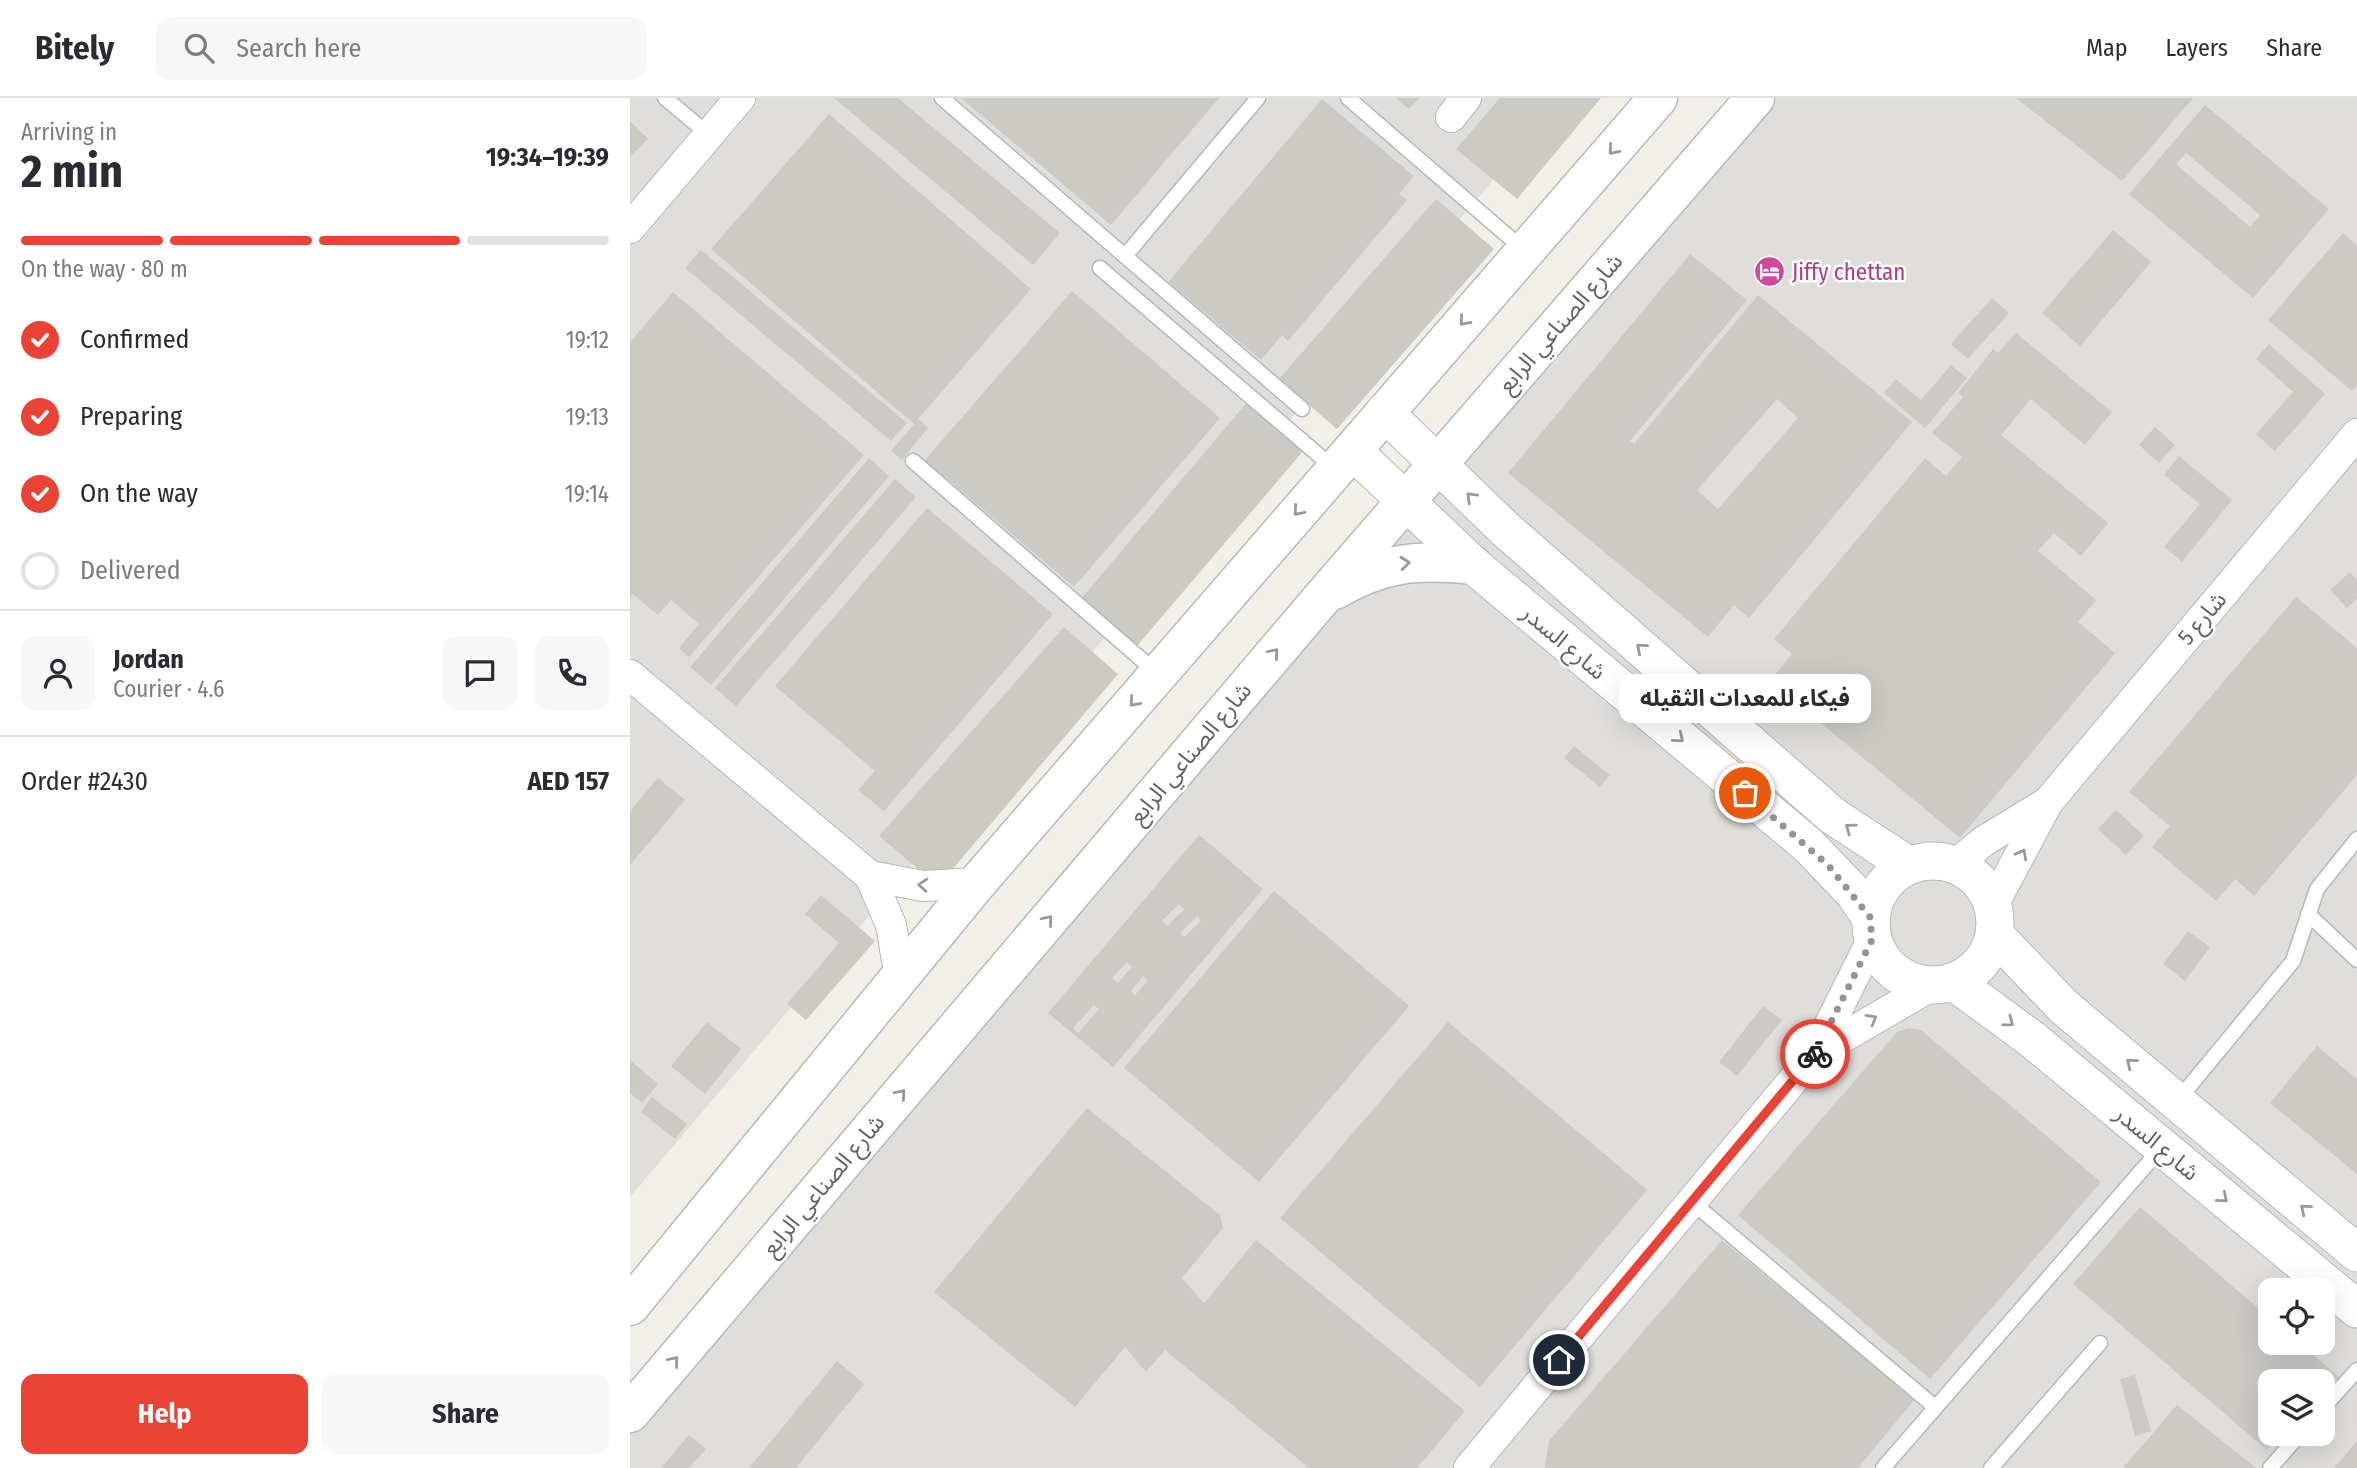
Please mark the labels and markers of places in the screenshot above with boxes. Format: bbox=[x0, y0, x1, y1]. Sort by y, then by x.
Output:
hotel icon: Jiffy chettan bbox=[1752, 255, 1786, 289]
place label: Jiffy chettan bbox=[1792, 258, 1905, 286]
callout: فيكاء للمعدات الثقيله bbox=[1619, 674, 1871, 723]
pin bbox=[1715, 763, 1775, 823]
pin bbox=[1529, 1330, 1589, 1390]

